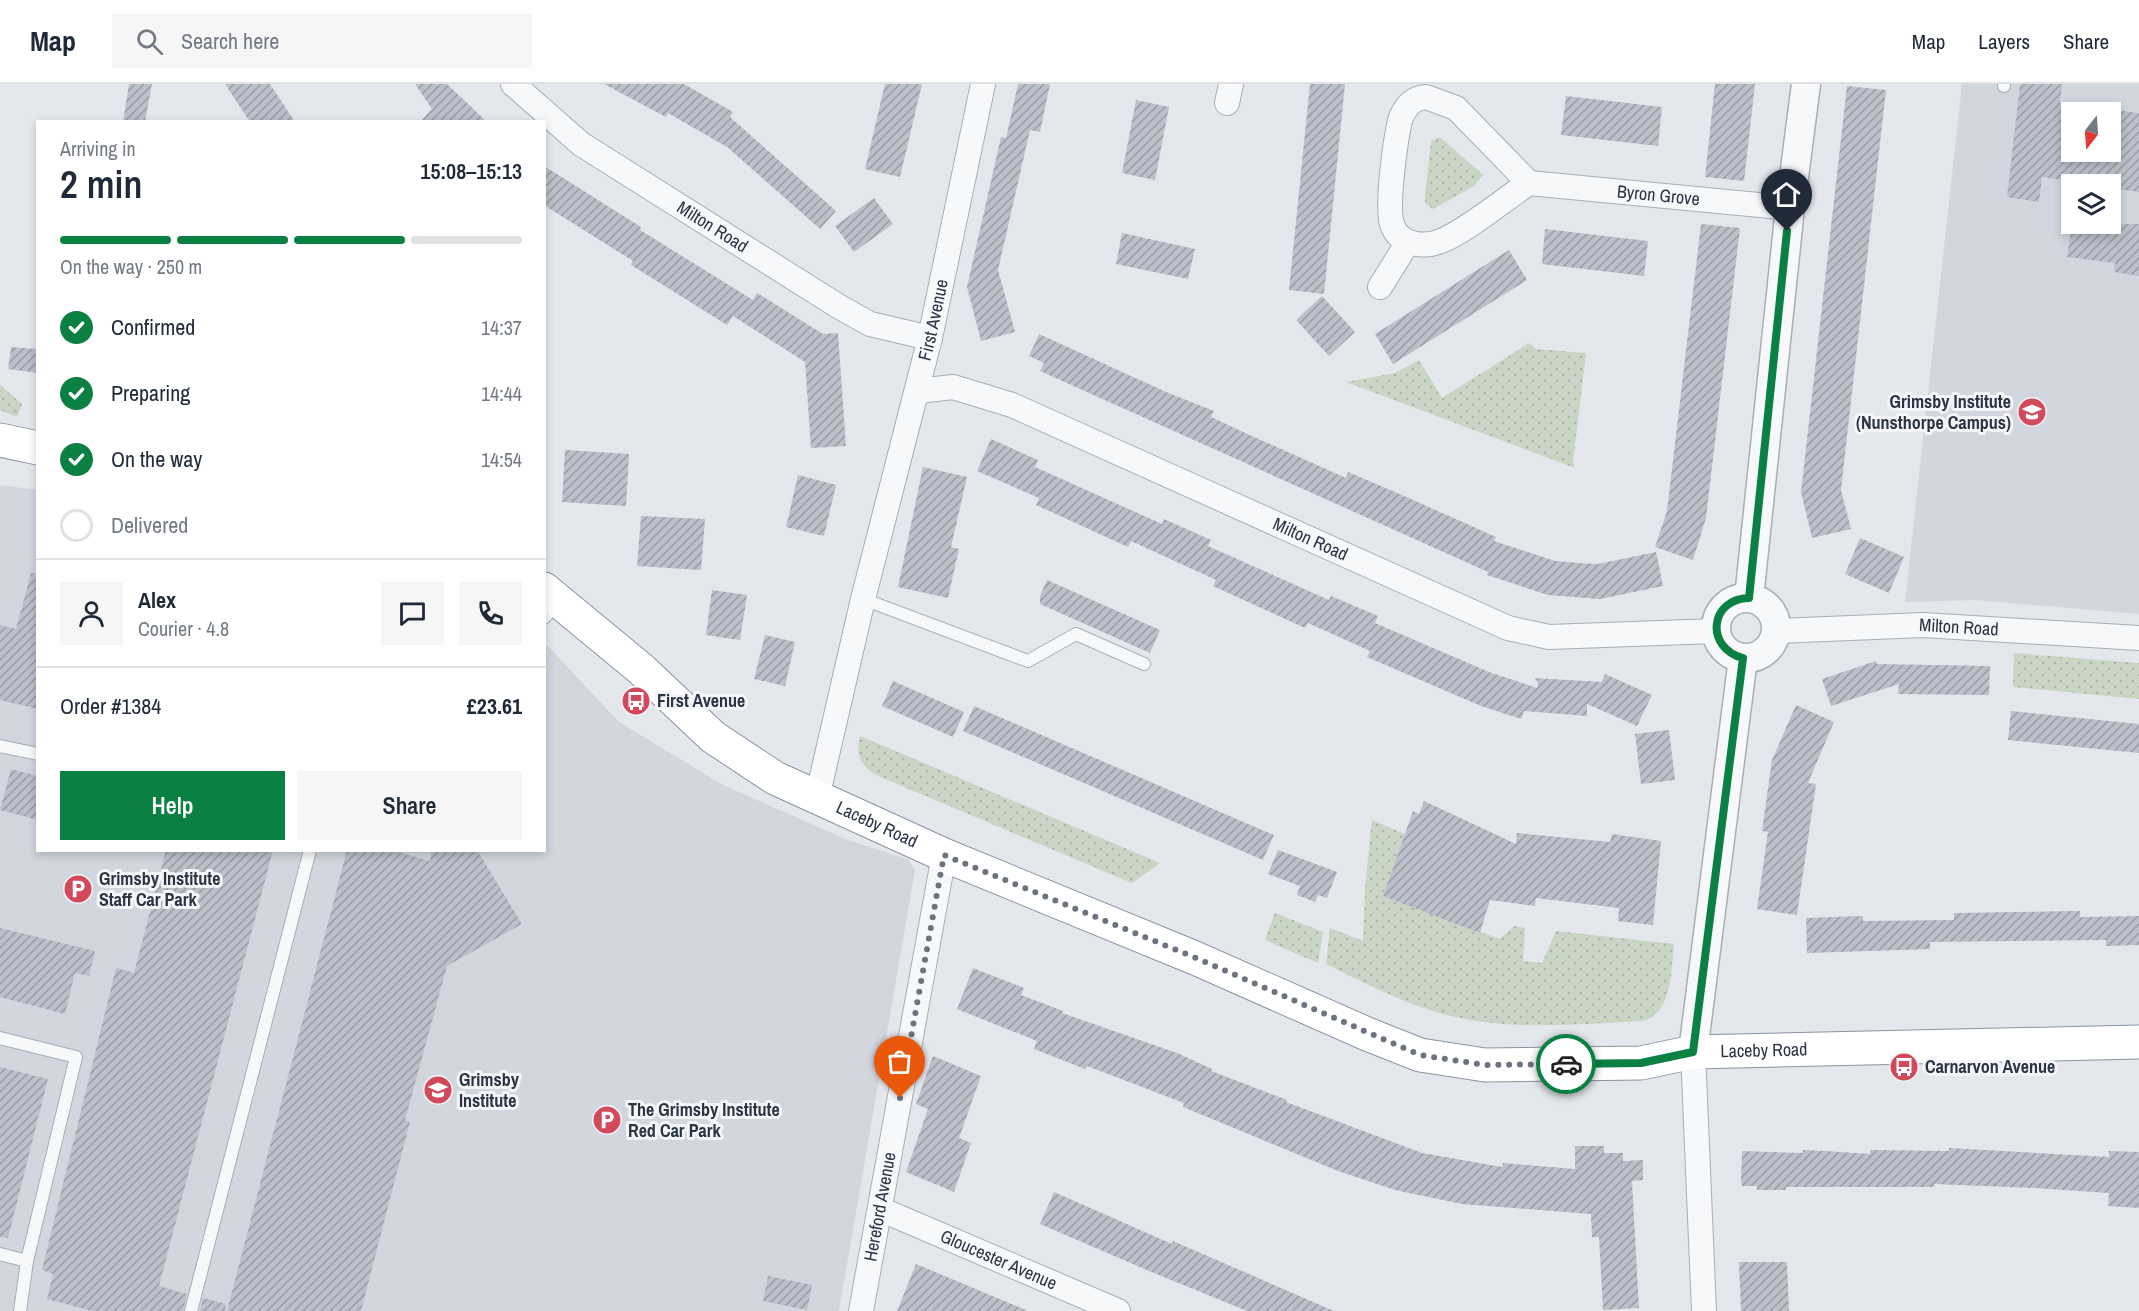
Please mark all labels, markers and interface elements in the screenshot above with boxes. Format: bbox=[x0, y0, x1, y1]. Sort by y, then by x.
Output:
search box bbox=[112, 14, 532, 68]
text: Map bbox=[30, 22, 76, 60]
icon: search bbox=[133, 25, 166, 58]
text: Search here bbox=[181, 26, 279, 56]
text: Map bbox=[1912, 27, 1945, 56]
text: Layers bbox=[1978, 27, 2030, 56]
text: Share bbox=[2063, 27, 2109, 56]
north arrow bbox=[2061, 102, 2121, 162]
map controls bbox=[2061, 102, 2121, 234]
text: Arriving in bbox=[60, 135, 136, 162]
text: 15:08–15:13 bbox=[420, 156, 522, 186]
text: 2 min bbox=[60, 158, 142, 210]
pin bbox=[1761, 169, 1812, 231]
button: layers bbox=[2061, 174, 2121, 234]
street label: Byron Grove bbox=[1616, 178, 1701, 211]
icon: home bbox=[1770, 178, 1803, 211]
street label: Milton Road bbox=[672, 195, 753, 258]
text: On the way · 250 m bbox=[60, 253, 202, 280]
street label: First Avenue bbox=[912, 277, 954, 363]
icon: check bbox=[60, 311, 93, 344]
text: Confirmed bbox=[111, 312, 195, 342]
text: 14:37 bbox=[481, 314, 522, 341]
icon: check bbox=[60, 377, 93, 410]
text: Preparing bbox=[111, 378, 190, 408]
text: 14:44 bbox=[481, 380, 522, 407]
place label: Grimsby Institute (Nunsthorpe Campus) bbox=[1856, 389, 2011, 435]
school or university icon: Grimsby Institute (Nunsthorpe Campus) bbox=[2016, 396, 2048, 428]
icon: check bbox=[60, 443, 93, 476]
text: On the way bbox=[111, 444, 202, 474]
text: 14:54 bbox=[481, 446, 522, 473]
text: Delivered bbox=[111, 510, 188, 540]
street label: Milton Road bbox=[1269, 511, 1352, 566]
button: person bbox=[60, 582, 123, 645]
button: chat bbox=[381, 582, 444, 645]
button: phone bbox=[459, 582, 522, 645]
text: Alex bbox=[138, 585, 176, 615]
street label: Milton Road bbox=[1918, 612, 1999, 642]
text: Courier · 4.8 bbox=[138, 615, 229, 642]
bus stop icon: First Avenue bbox=[620, 685, 652, 717]
place label: First Avenue bbox=[657, 688, 745, 713]
text: Order #1384 bbox=[60, 691, 161, 721]
text: £23.61 bbox=[467, 691, 522, 721]
button: Help bbox=[60, 771, 285, 840]
button: Share bbox=[297, 771, 522, 840]
street label: Laceby Road bbox=[832, 795, 922, 853]
place label: Grimsby Institute Staff Car Park bbox=[99, 866, 220, 912]
parking icon: Grimsby Institute Staff Car Park bbox=[62, 873, 94, 905]
courier bbox=[1536, 1034, 1596, 1094]
pin bbox=[874, 1036, 925, 1098]
street label: Laceby Road bbox=[1720, 1036, 1808, 1063]
icon: bag bbox=[883, 1045, 916, 1078]
icon: car bbox=[1550, 1048, 1583, 1081]
bus stop icon: Carnarvon Avenue bbox=[1888, 1051, 1920, 1083]
place label: Carnarvon Avenue bbox=[1925, 1054, 2055, 1079]
place label: Grimsby Institute bbox=[459, 1067, 520, 1113]
school or university icon: Grimsby Institute bbox=[422, 1074, 454, 1106]
place label: The Grimsby Institute Red Car Park bbox=[628, 1097, 780, 1143]
parking icon: The Grimsby Institute Red Car Park bbox=[591, 1104, 623, 1136]
street label: Hereford Avenue bbox=[857, 1150, 902, 1263]
street label: Gloucester Avenue bbox=[937, 1223, 1061, 1295]

